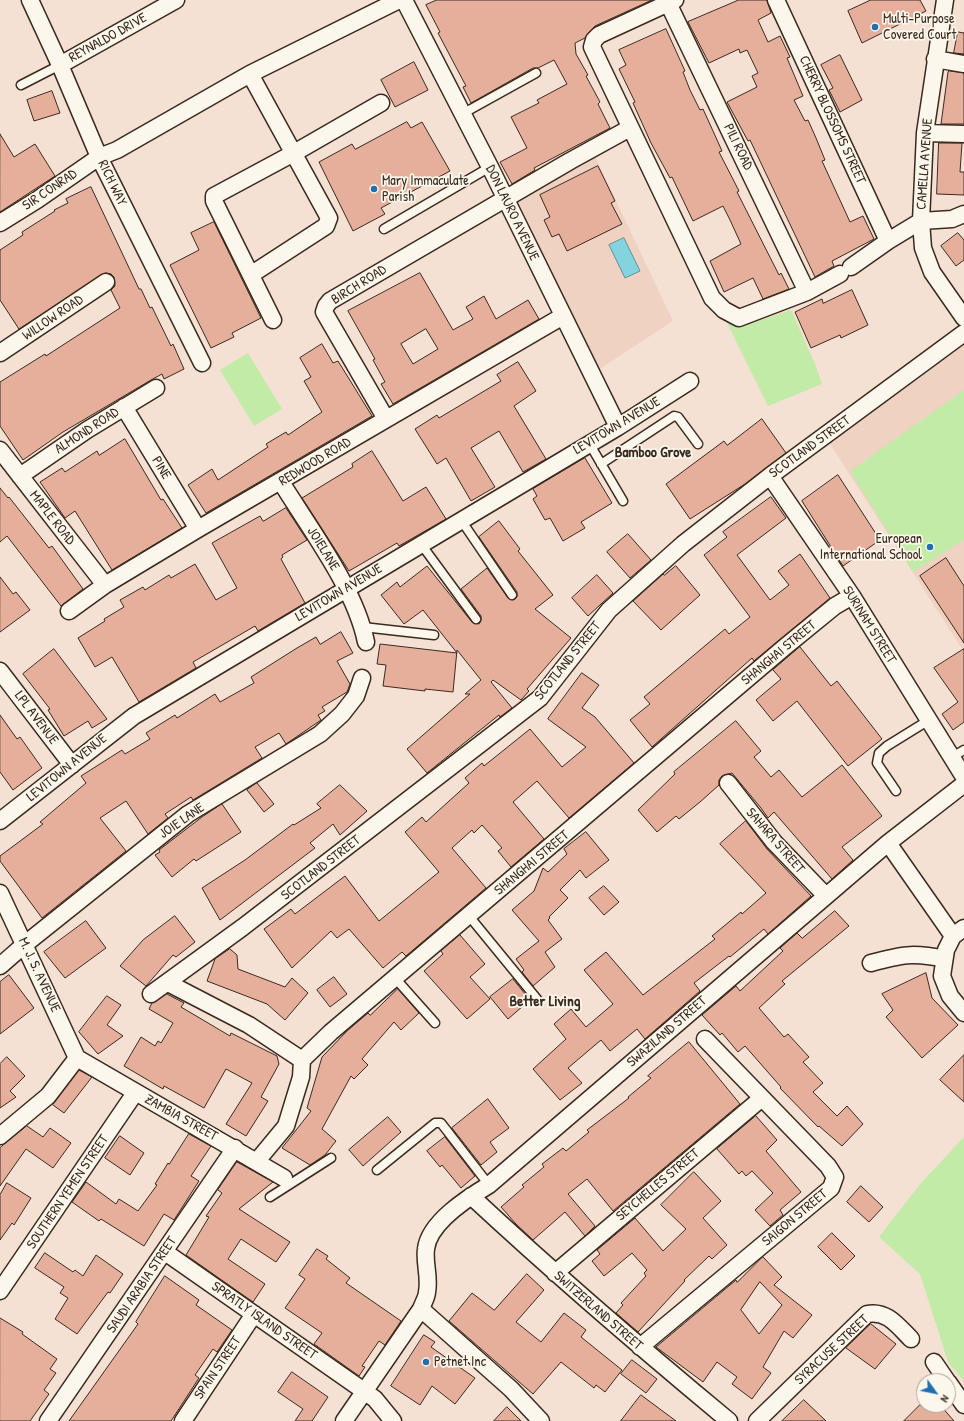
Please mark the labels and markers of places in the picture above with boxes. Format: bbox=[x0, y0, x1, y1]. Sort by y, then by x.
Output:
place label: Multi-Purpose Covered Court bbox=[883, 11, 956, 44]
marker: Multi-Purpose Covered Court bbox=[870, 22, 880, 32]
place label: Mary Immaculate Parish bbox=[382, 173, 469, 206]
marker: Mary Immaculate Parish bbox=[369, 184, 379, 194]
place label: European International School bbox=[820, 531, 922, 564]
marker: European International School bbox=[925, 542, 935, 552]
place label: Petnet Inc bbox=[434, 1354, 486, 1370]
marker: Petnet Inc bbox=[421, 1357, 431, 1367]

